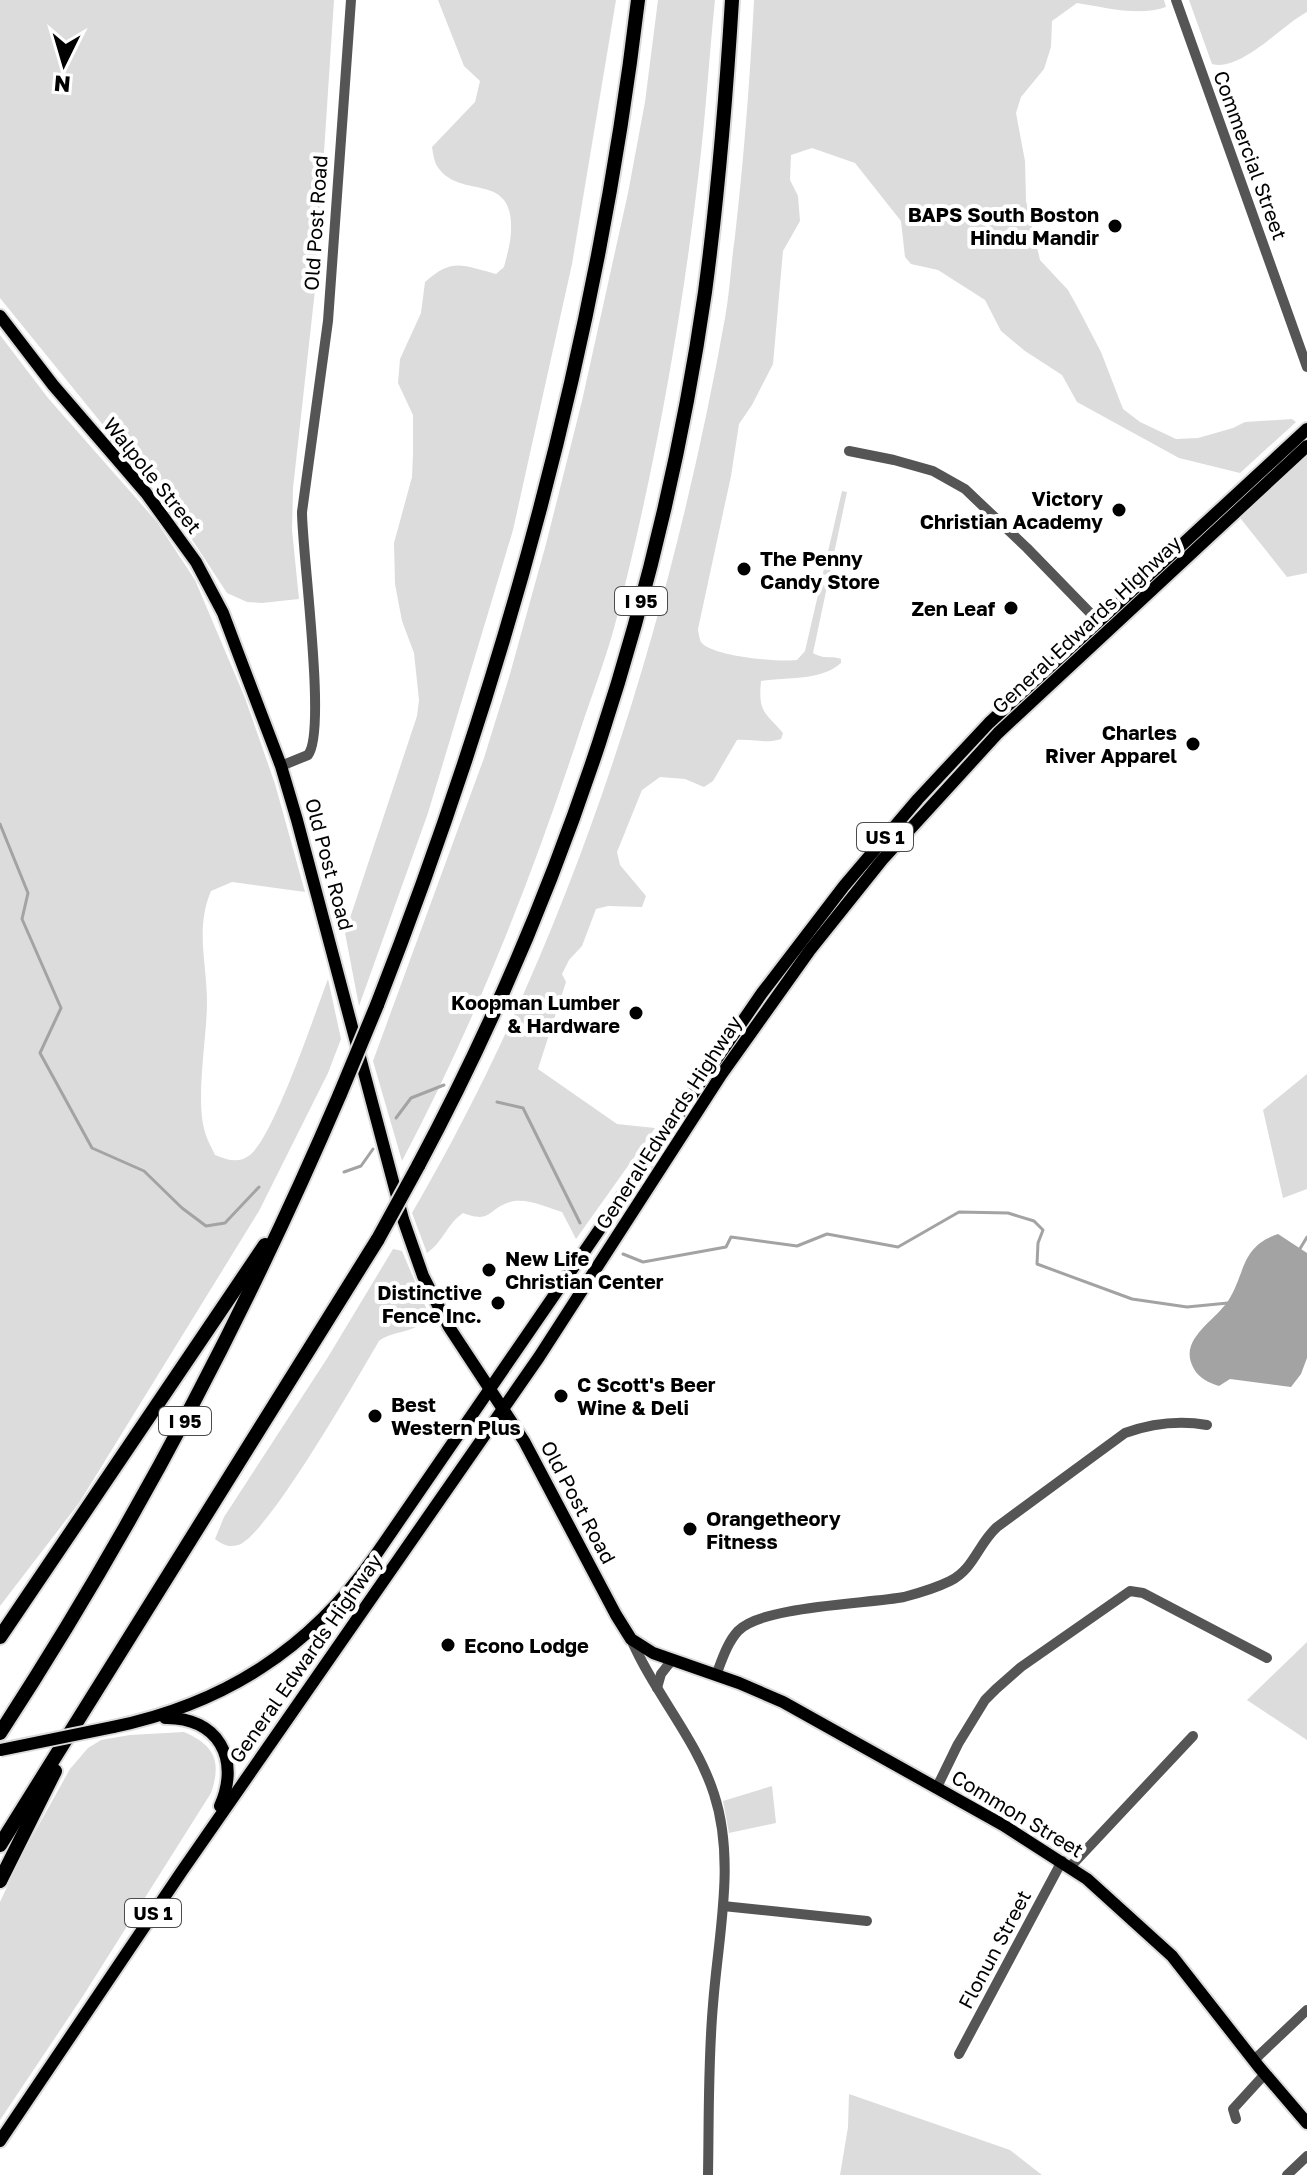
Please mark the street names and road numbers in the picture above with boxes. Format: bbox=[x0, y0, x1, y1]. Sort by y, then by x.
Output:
street label: Commercial Street bbox=[1209, 67, 1293, 243]
street label: Old Post Road bbox=[298, 154, 332, 292]
street label: Walpole Street bbox=[99, 412, 207, 538]
street label: General Edwards Highway bbox=[987, 530, 1185, 718]
road number: I 95 bbox=[615, 587, 667, 615]
street label: Old Post Road bbox=[301, 795, 359, 933]
road number: US 1 bbox=[857, 823, 913, 851]
street label: General Edwards Highway bbox=[590, 1011, 746, 1233]
road number: I 95 bbox=[159, 1407, 211, 1435]
street label: Old Post Road bbox=[537, 1436, 621, 1568]
street label: General Edwards Highway bbox=[224, 1549, 386, 1767]
street label: Common Street bbox=[948, 1764, 1088, 1862]
street label: Flonun Street bbox=[953, 1886, 1035, 2012]
road number: US 1 bbox=[125, 1899, 181, 1927]

